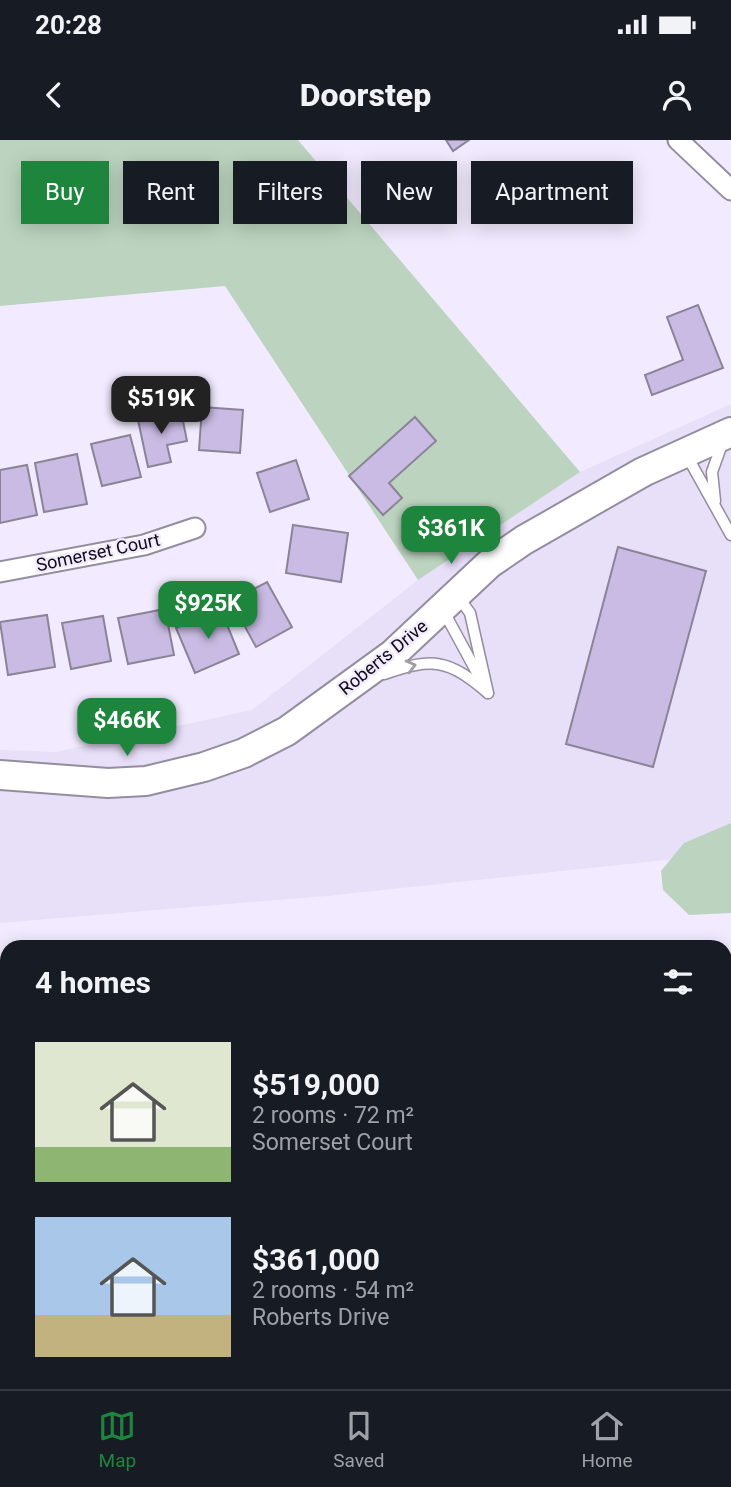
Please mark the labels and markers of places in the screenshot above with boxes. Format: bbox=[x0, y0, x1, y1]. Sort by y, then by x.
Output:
pin: $519K bbox=[112, 376, 210, 436]
pin: $361K bbox=[402, 506, 500, 566]
pin: $925K bbox=[159, 582, 257, 641]
pin: $466K bbox=[78, 698, 176, 758]

